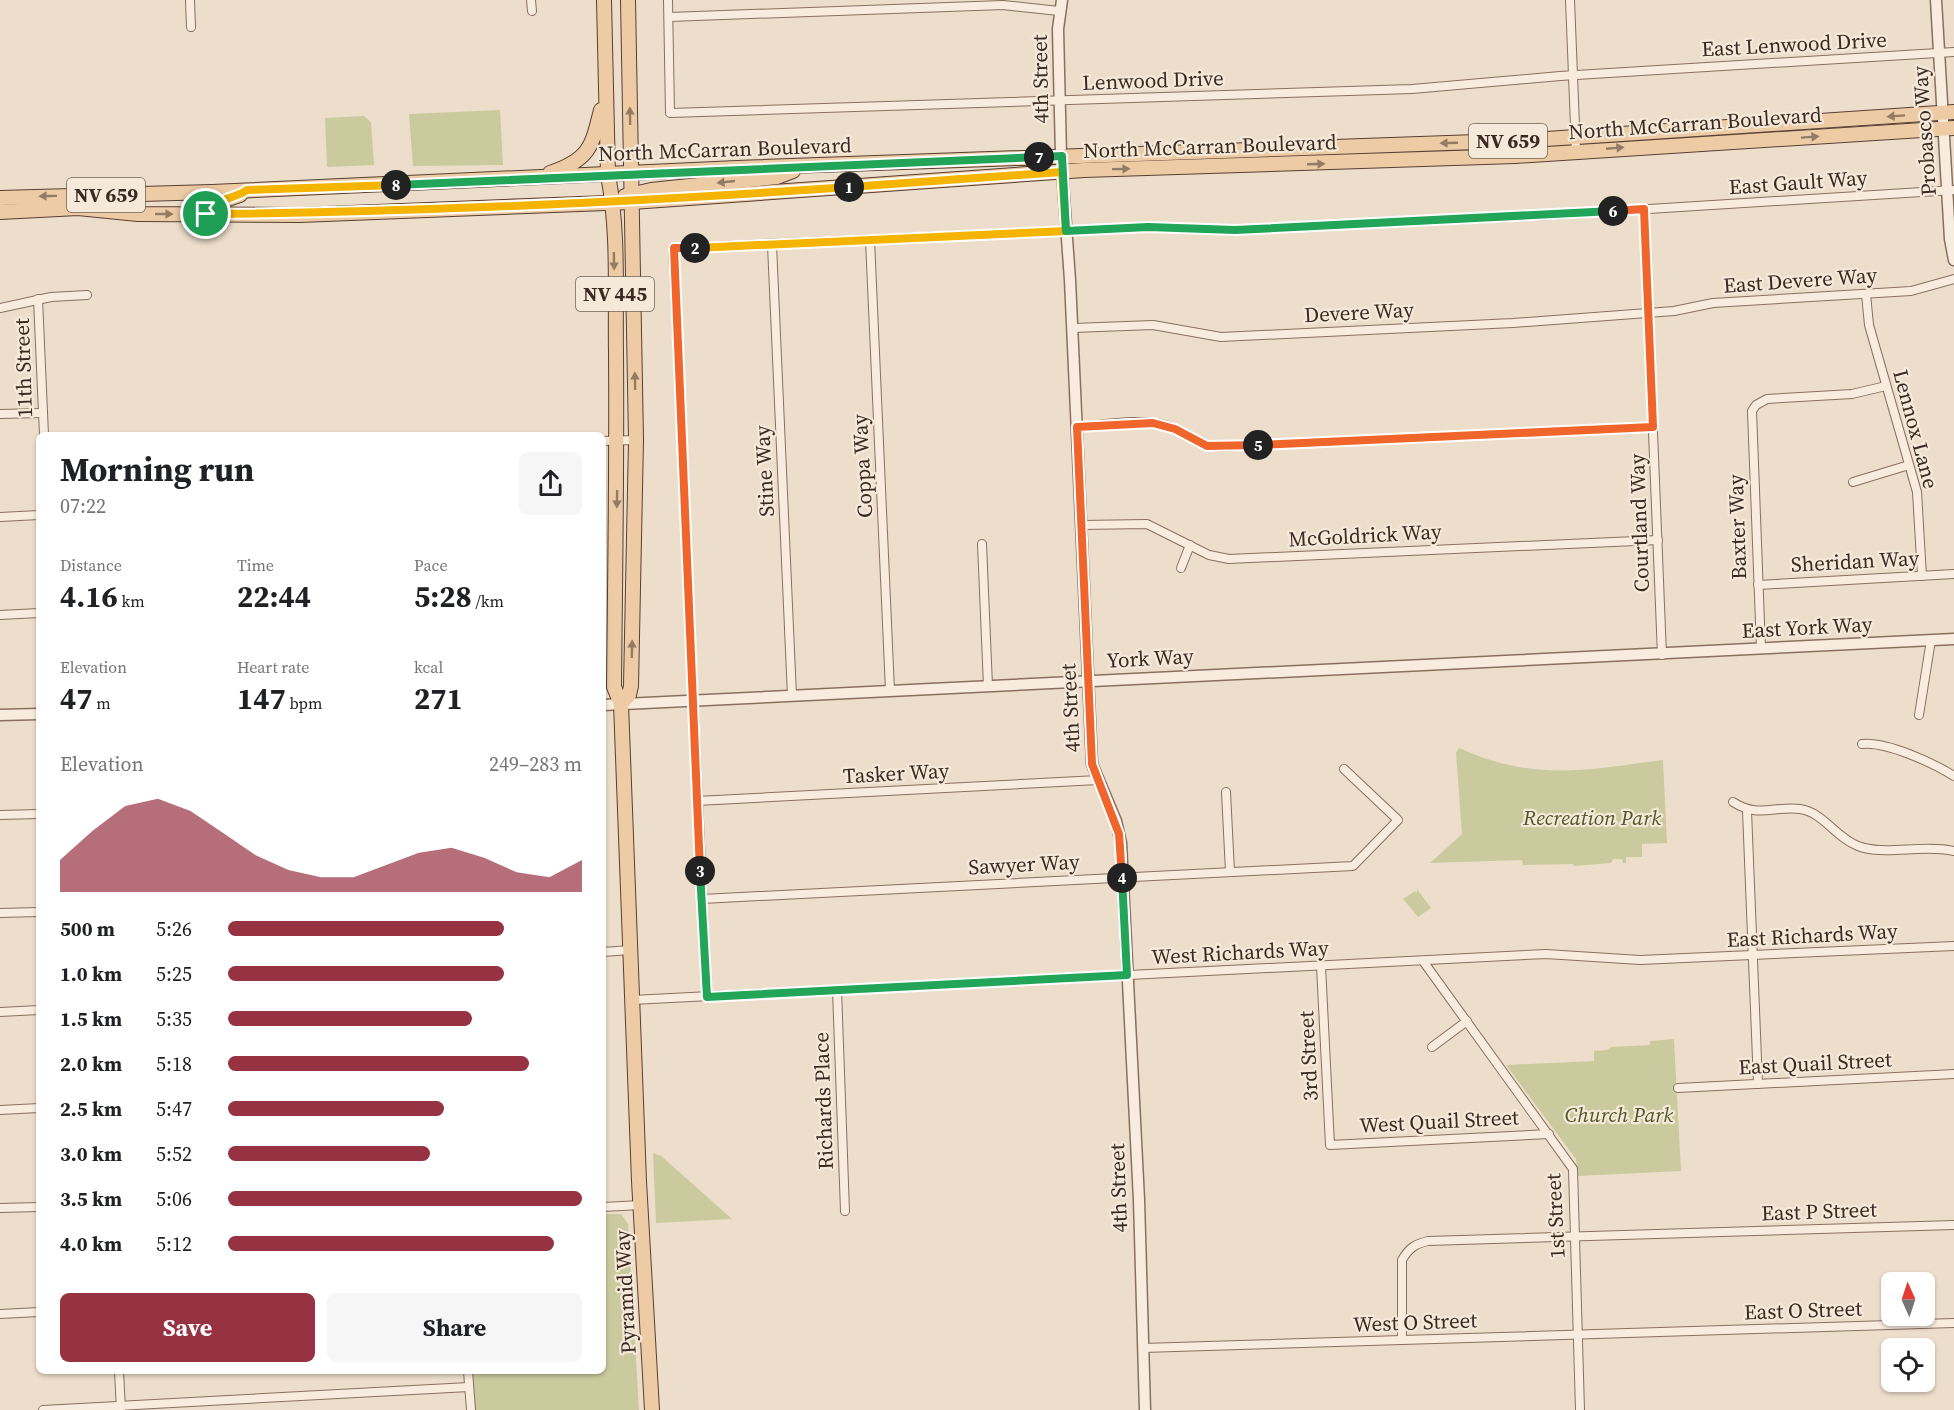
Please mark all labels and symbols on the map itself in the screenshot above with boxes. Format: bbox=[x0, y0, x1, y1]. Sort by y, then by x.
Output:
street label: East Lenwood Drive bbox=[1701, 25, 1887, 63]
street label: 4th Street bbox=[1025, 34, 1055, 124]
street label: Lenwood Drive bbox=[1082, 63, 1224, 97]
street label: Probasco Way bbox=[1905, 65, 1943, 197]
street label: North McCarran Boulevard bbox=[1567, 100, 1823, 146]
one-way arrow bbox=[626, 106, 635, 125]
one-way arrow bbox=[1886, 111, 1905, 121]
road number: NV 659 bbox=[1469, 124, 1547, 158]
street label: North McCarran Boulevard bbox=[1083, 127, 1337, 165]
street label: North McCarran Boulevard bbox=[598, 130, 852, 168]
one-way arrow bbox=[1800, 132, 1819, 141]
one-way arrow bbox=[1440, 138, 1459, 147]
pin: 7 bbox=[1024, 142, 1054, 172]
one-way arrow bbox=[1606, 143, 1625, 153]
one-way arrow bbox=[1306, 159, 1325, 168]
street label: East Gault Way bbox=[1728, 163, 1868, 201]
one-way arrow bbox=[1111, 164, 1130, 174]
pin: 8 bbox=[381, 170, 411, 200]
pin: 1 bbox=[834, 172, 864, 202]
one-way arrow bbox=[716, 177, 735, 187]
road number: NV 659 bbox=[67, 178, 145, 212]
pin bbox=[180, 188, 231, 239]
one-way arrow bbox=[39, 191, 58, 201]
pin: 6 bbox=[1598, 196, 1628, 226]
one-way arrow bbox=[155, 209, 174, 219]
pin: 2 bbox=[680, 233, 710, 263]
one-way arrow bbox=[609, 251, 619, 270]
street label: East Devere Way bbox=[1722, 260, 1878, 300]
road number: NV 445 bbox=[576, 277, 654, 311]
street label: Devere Way bbox=[1303, 295, 1415, 329]
street label: 11th Street bbox=[7, 318, 39, 418]
street label: Lennox Lane bbox=[1886, 366, 1946, 492]
one-way arrow bbox=[630, 372, 640, 391]
street label: Coppa Way bbox=[845, 413, 879, 519]
street label: Stine Way bbox=[747, 424, 781, 517]
pin: 5 bbox=[1243, 430, 1273, 460]
street label: Courtland Way bbox=[1622, 453, 1656, 593]
street label: Baxter Way bbox=[1721, 473, 1753, 580]
one-way arrow bbox=[612, 489, 621, 508]
street label: McGoldrick Way bbox=[1288, 516, 1443, 553]
street label: Sheridan Way bbox=[1790, 543, 1920, 579]
street label: East York Way bbox=[1741, 609, 1873, 645]
one-way arrow bbox=[627, 639, 637, 658]
street label: York Way bbox=[1106, 641, 1195, 675]
street label: 4th Street bbox=[1053, 663, 1087, 753]
street label: Tasker Way bbox=[842, 756, 950, 790]
park label: Recreation Park bbox=[1522, 803, 1661, 832]
street label: Sawyer Way bbox=[968, 847, 1081, 881]
pin: 3 bbox=[685, 856, 715, 886]
pin: 4 bbox=[1107, 863, 1137, 893]
street label: East Richards Way bbox=[1726, 916, 1899, 954]
street label: West Richards Way bbox=[1151, 933, 1330, 971]
street label: 3rd Street bbox=[1291, 1010, 1325, 1102]
street label: Richards Place bbox=[806, 1032, 840, 1170]
street label: East Quail Street bbox=[1738, 1044, 1893, 1082]
park label: Church Park bbox=[1565, 1100, 1673, 1129]
street label: West Quail Street bbox=[1358, 1102, 1520, 1140]
street label: 4th Street bbox=[1102, 1143, 1134, 1233]
street label: 1st Street bbox=[1538, 1172, 1572, 1260]
street label: East P Street bbox=[1761, 1194, 1878, 1228]
street label: Pyramid Way bbox=[607, 1229, 643, 1355]
north arrow bbox=[1881, 1272, 1935, 1326]
street label: East O Street bbox=[1743, 1293, 1863, 1327]
street label: West O Street bbox=[1352, 1305, 1478, 1339]

